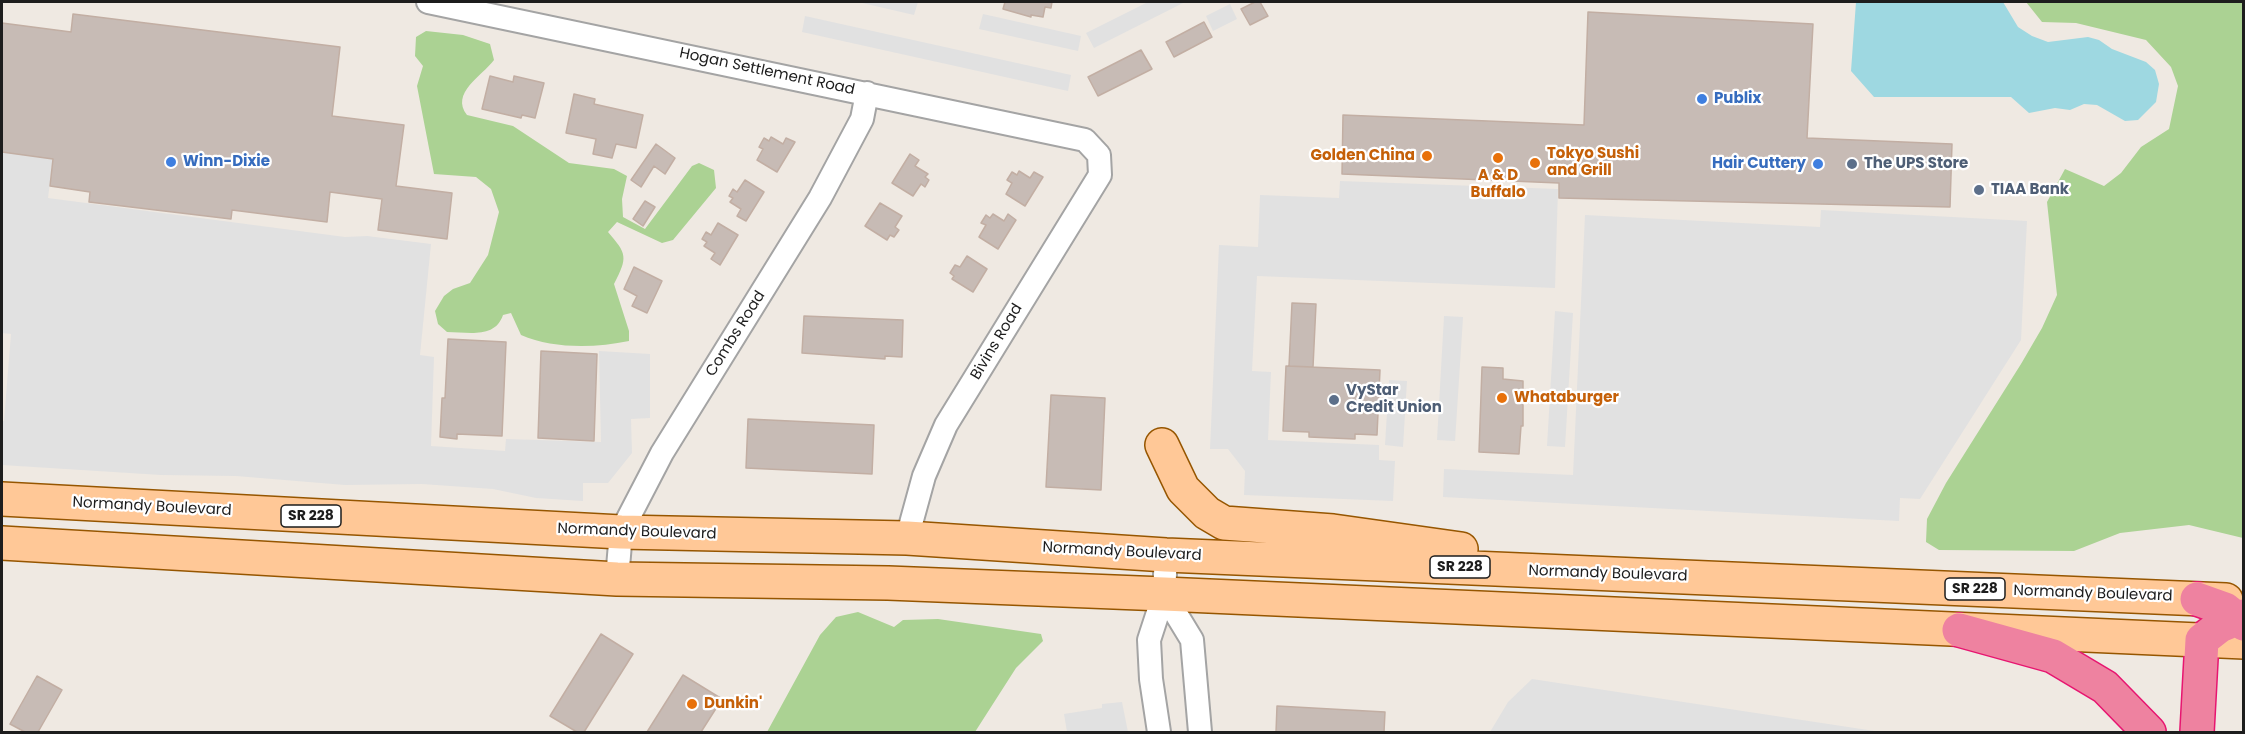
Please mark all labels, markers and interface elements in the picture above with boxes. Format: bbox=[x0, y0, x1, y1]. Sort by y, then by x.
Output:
street label: Hogan Settlement Road bbox=[678, 45, 856, 99]
place label: Publix bbox=[1714, 90, 1761, 108]
marker: Publix bbox=[1695, 92, 1709, 106]
place label: Tokyo Sushi and Grill bbox=[1547, 145, 1639, 180]
place label: Golden China bbox=[1311, 147, 1415, 165]
marker: Golden China bbox=[1420, 149, 1434, 163]
marker: A & D Buffalo bbox=[1491, 151, 1505, 165]
place label: Winn-Dixie bbox=[183, 153, 270, 171]
marker: Winn-Dixie bbox=[164, 155, 178, 169]
place label: Hair Cuttery bbox=[1712, 155, 1806, 173]
place label: The UPS Store bbox=[1864, 155, 1968, 173]
marker: Tokyo Sushi and Grill bbox=[1528, 156, 1542, 170]
marker: Hair Cuttery bbox=[1811, 157, 1825, 171]
marker: The UPS Store bbox=[1845, 157, 1859, 171]
place label: A & D Buffalo bbox=[1471, 167, 1525, 202]
place label: TIAA Bank bbox=[1991, 181, 2069, 199]
marker: TIAA Bank bbox=[1972, 183, 1986, 197]
street label: Combs Road bbox=[703, 288, 769, 380]
street label: Bivins Road bbox=[967, 301, 1027, 383]
place label: VyStar Credit Union bbox=[1346, 382, 1442, 417]
place label: Whataburger bbox=[1514, 389, 1619, 407]
marker: Whataburger bbox=[1495, 391, 1509, 405]
marker: VyStar Credit Union bbox=[1327, 393, 1341, 407]
street label: Normandy Boulevard bbox=[72, 494, 232, 520]
road number: SR 228 bbox=[281, 505, 341, 527]
street label: Normandy Boulevard bbox=[557, 520, 717, 544]
street label: Normandy Boulevard bbox=[1042, 539, 1202, 565]
road number: SR 228 bbox=[1430, 556, 1490, 578]
street label: Normandy Boulevard bbox=[1528, 562, 1688, 586]
road number: SR 228 bbox=[1945, 578, 2005, 600]
street label: Normandy Boulevard bbox=[2013, 582, 2173, 606]
place label: Dunkin' bbox=[704, 695, 762, 713]
marker: Dunkin' bbox=[685, 697, 699, 711]

